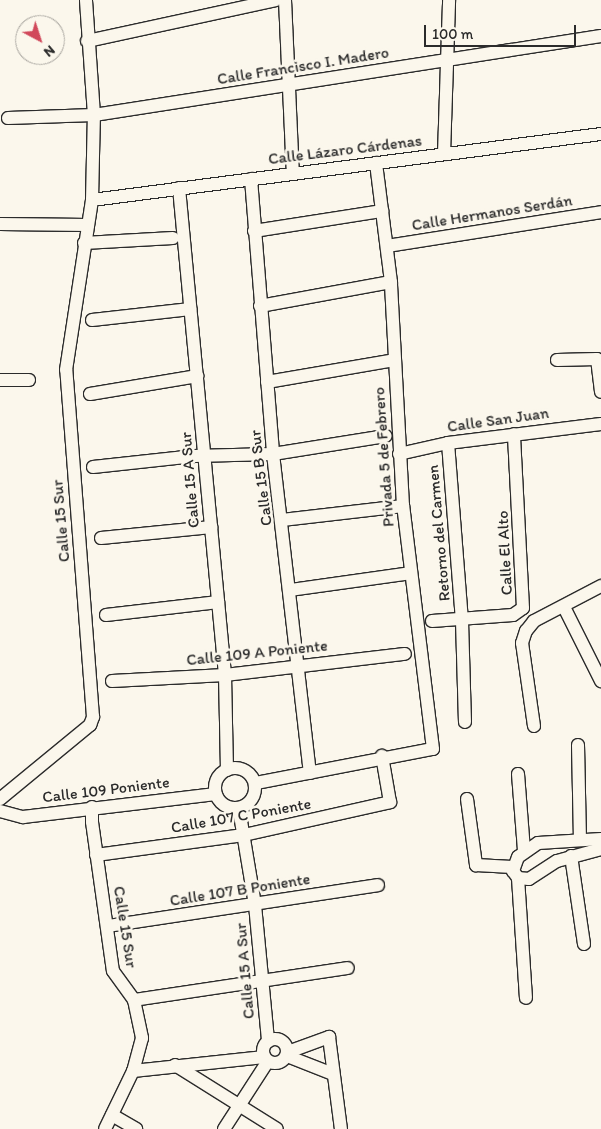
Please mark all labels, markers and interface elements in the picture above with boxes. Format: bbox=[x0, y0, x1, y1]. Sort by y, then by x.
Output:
north arrow bbox=[15, 15, 65, 65]
scale bar bbox=[426, 15, 578, 47]
text: 100 m bbox=[432, 25, 473, 43]
text: N bbox=[40, 42, 58, 61]
street label: Calle Francisco I. Madero bbox=[216, 43, 390, 89]
street label: Calle Lázaro Cárdenas bbox=[267, 131, 423, 169]
street label: Calle Hermanos Serdán bbox=[411, 191, 573, 235]
street label: Privada 5 de Febrero bbox=[370, 387, 398, 527]
street label: Calle San Juan bbox=[446, 403, 550, 437]
street label: Calle 15 B Sur bbox=[246, 429, 276, 527]
street label: Calle 15 A Sur bbox=[176, 431, 204, 529]
street label: Retorno del Carmen bbox=[423, 464, 455, 602]
street label: Calle 15 Sur bbox=[48, 479, 74, 563]
street label: Calle El Alto bbox=[493, 510, 517, 596]
street label: Calle 109 A Poniente bbox=[185, 636, 329, 670]
street label: Calle 109 Poniente bbox=[41, 773, 171, 807]
street label: Calle 107 C Poniente bbox=[170, 794, 312, 838]
street label: Calle 107 B Poniente bbox=[169, 869, 311, 911]
street label: Calle 15 Sur bbox=[109, 885, 141, 969]
street label: Calle 15 A Sur bbox=[231, 922, 259, 1020]

